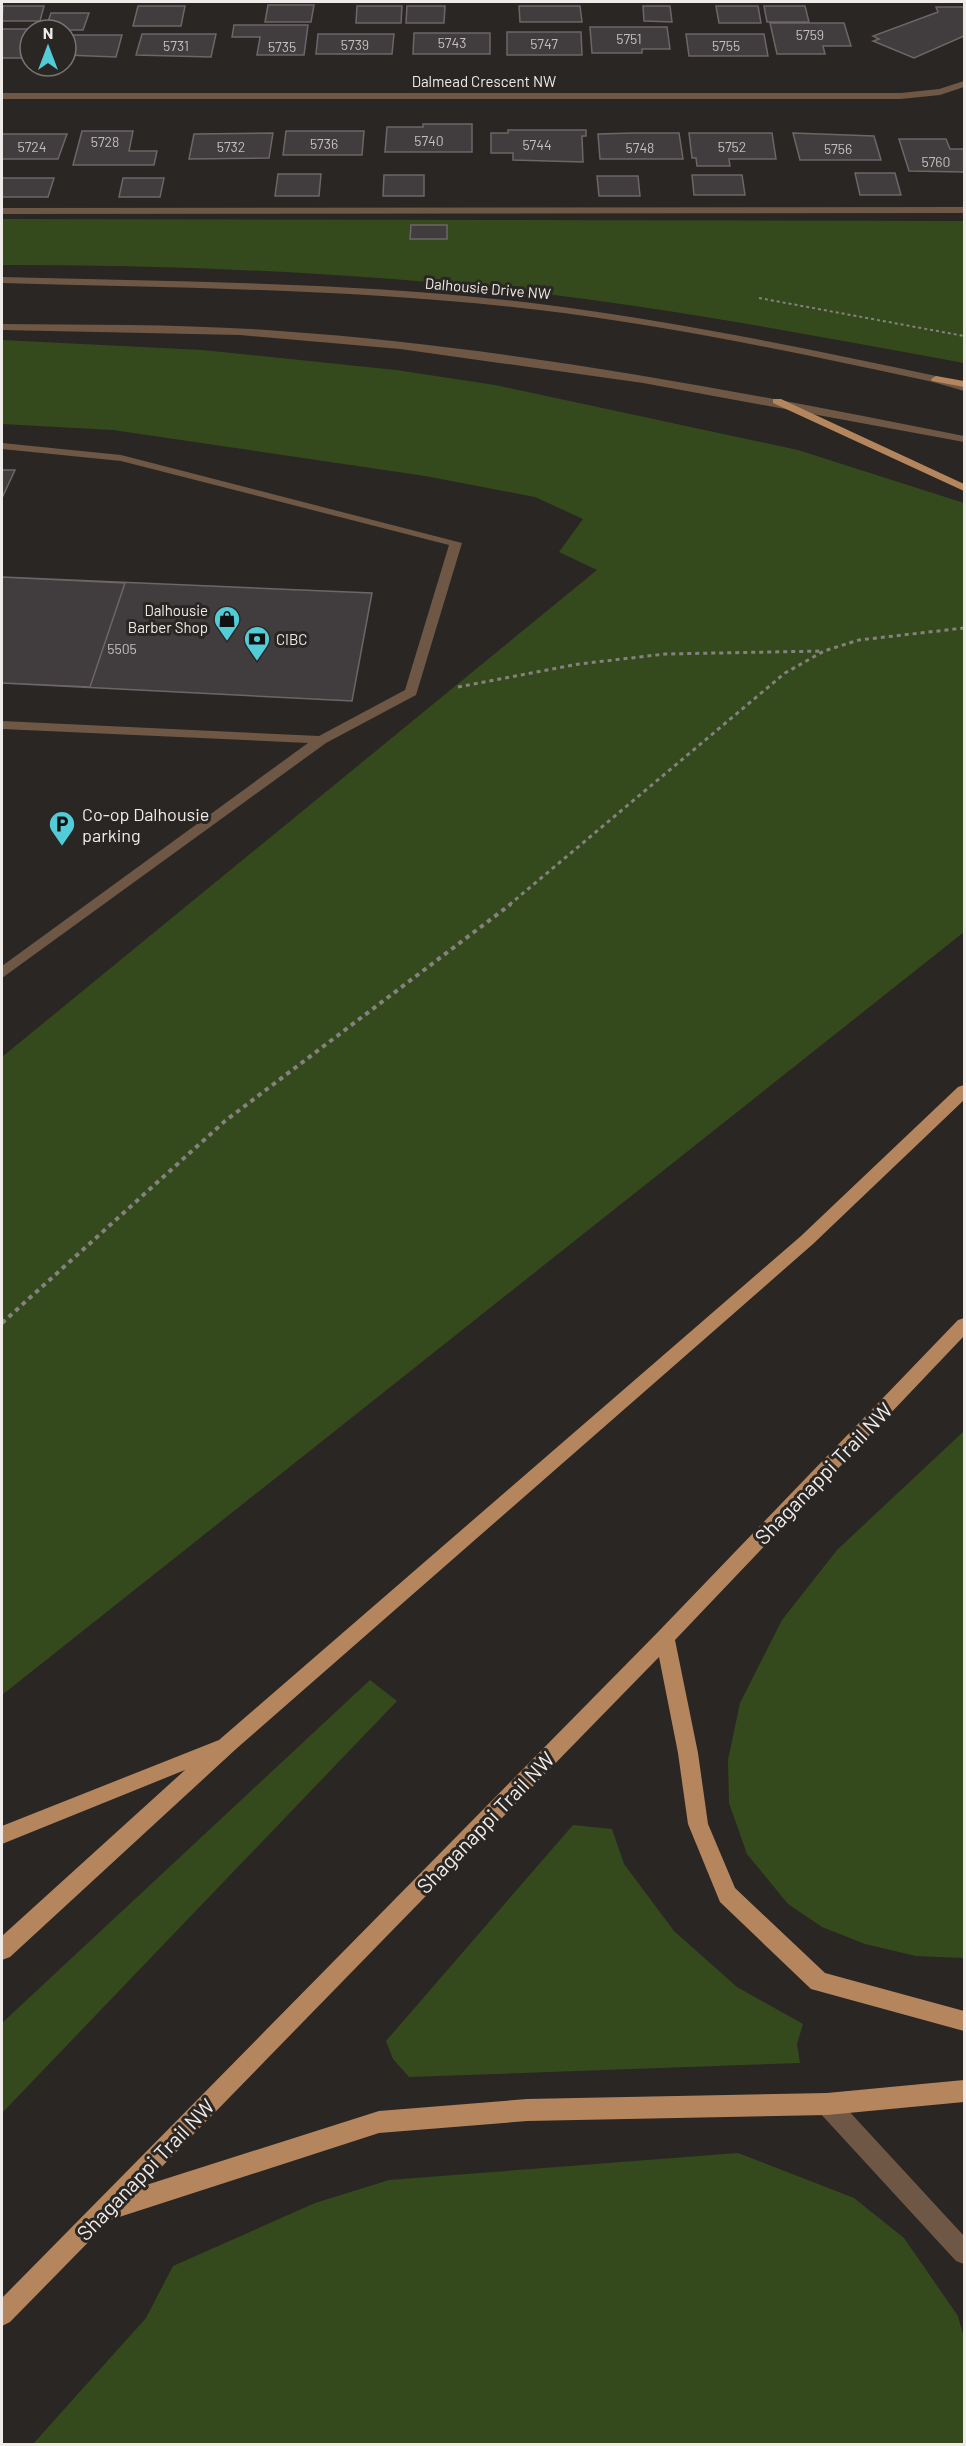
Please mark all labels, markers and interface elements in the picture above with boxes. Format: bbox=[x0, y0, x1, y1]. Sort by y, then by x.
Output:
north arrow bbox=[18, 18, 78, 78]
text: N bbox=[43, 23, 53, 42]
house number: 5759 bbox=[796, 26, 824, 43]
house number: 5751 bbox=[616, 30, 642, 47]
house number: 5743 bbox=[438, 34, 466, 51]
house number: 5747 bbox=[530, 35, 558, 52]
house number: 5739 bbox=[341, 36, 369, 53]
house number: 5731 bbox=[163, 37, 189, 54]
house number: 5755 bbox=[712, 37, 740, 54]
house number: 5735 bbox=[268, 38, 296, 55]
street label: Dalmead Crescent NW bbox=[412, 72, 556, 90]
house number: 5740 bbox=[414, 132, 444, 149]
house number: 5728 bbox=[91, 133, 119, 150]
house number: 5736 bbox=[310, 135, 338, 152]
house number: 5744 bbox=[522, 136, 552, 153]
house number: 5724 bbox=[17, 138, 47, 155]
house number: 5732 bbox=[217, 138, 245, 155]
house number: 5752 bbox=[718, 138, 746, 155]
house number: 5748 bbox=[626, 139, 654, 156]
house number: 5756 bbox=[824, 140, 852, 157]
house number: 5760 bbox=[922, 153, 950, 170]
street label: Dalhousie Drive NW bbox=[424, 274, 552, 302]
place label: Dalhousie Barber Shop bbox=[128, 601, 208, 636]
shop icon: Dalhousie Barber Shop bbox=[212, 604, 242, 642]
bank icon: CIBC bbox=[242, 624, 272, 662]
place label: CIBC bbox=[276, 630, 307, 648]
house number: 5505 bbox=[107, 640, 137, 657]
place label: Co-op Dalhousie parking bbox=[82, 803, 209, 846]
parking icon: Co-op Dalhousie parking bbox=[47, 809, 77, 847]
street label: Shaganappi Trail NW bbox=[749, 1397, 897, 1549]
street label: Shaganappi Trail NW bbox=[411, 1746, 559, 1898]
street label: Shaganappi Trail NW bbox=[71, 2093, 219, 2245]

